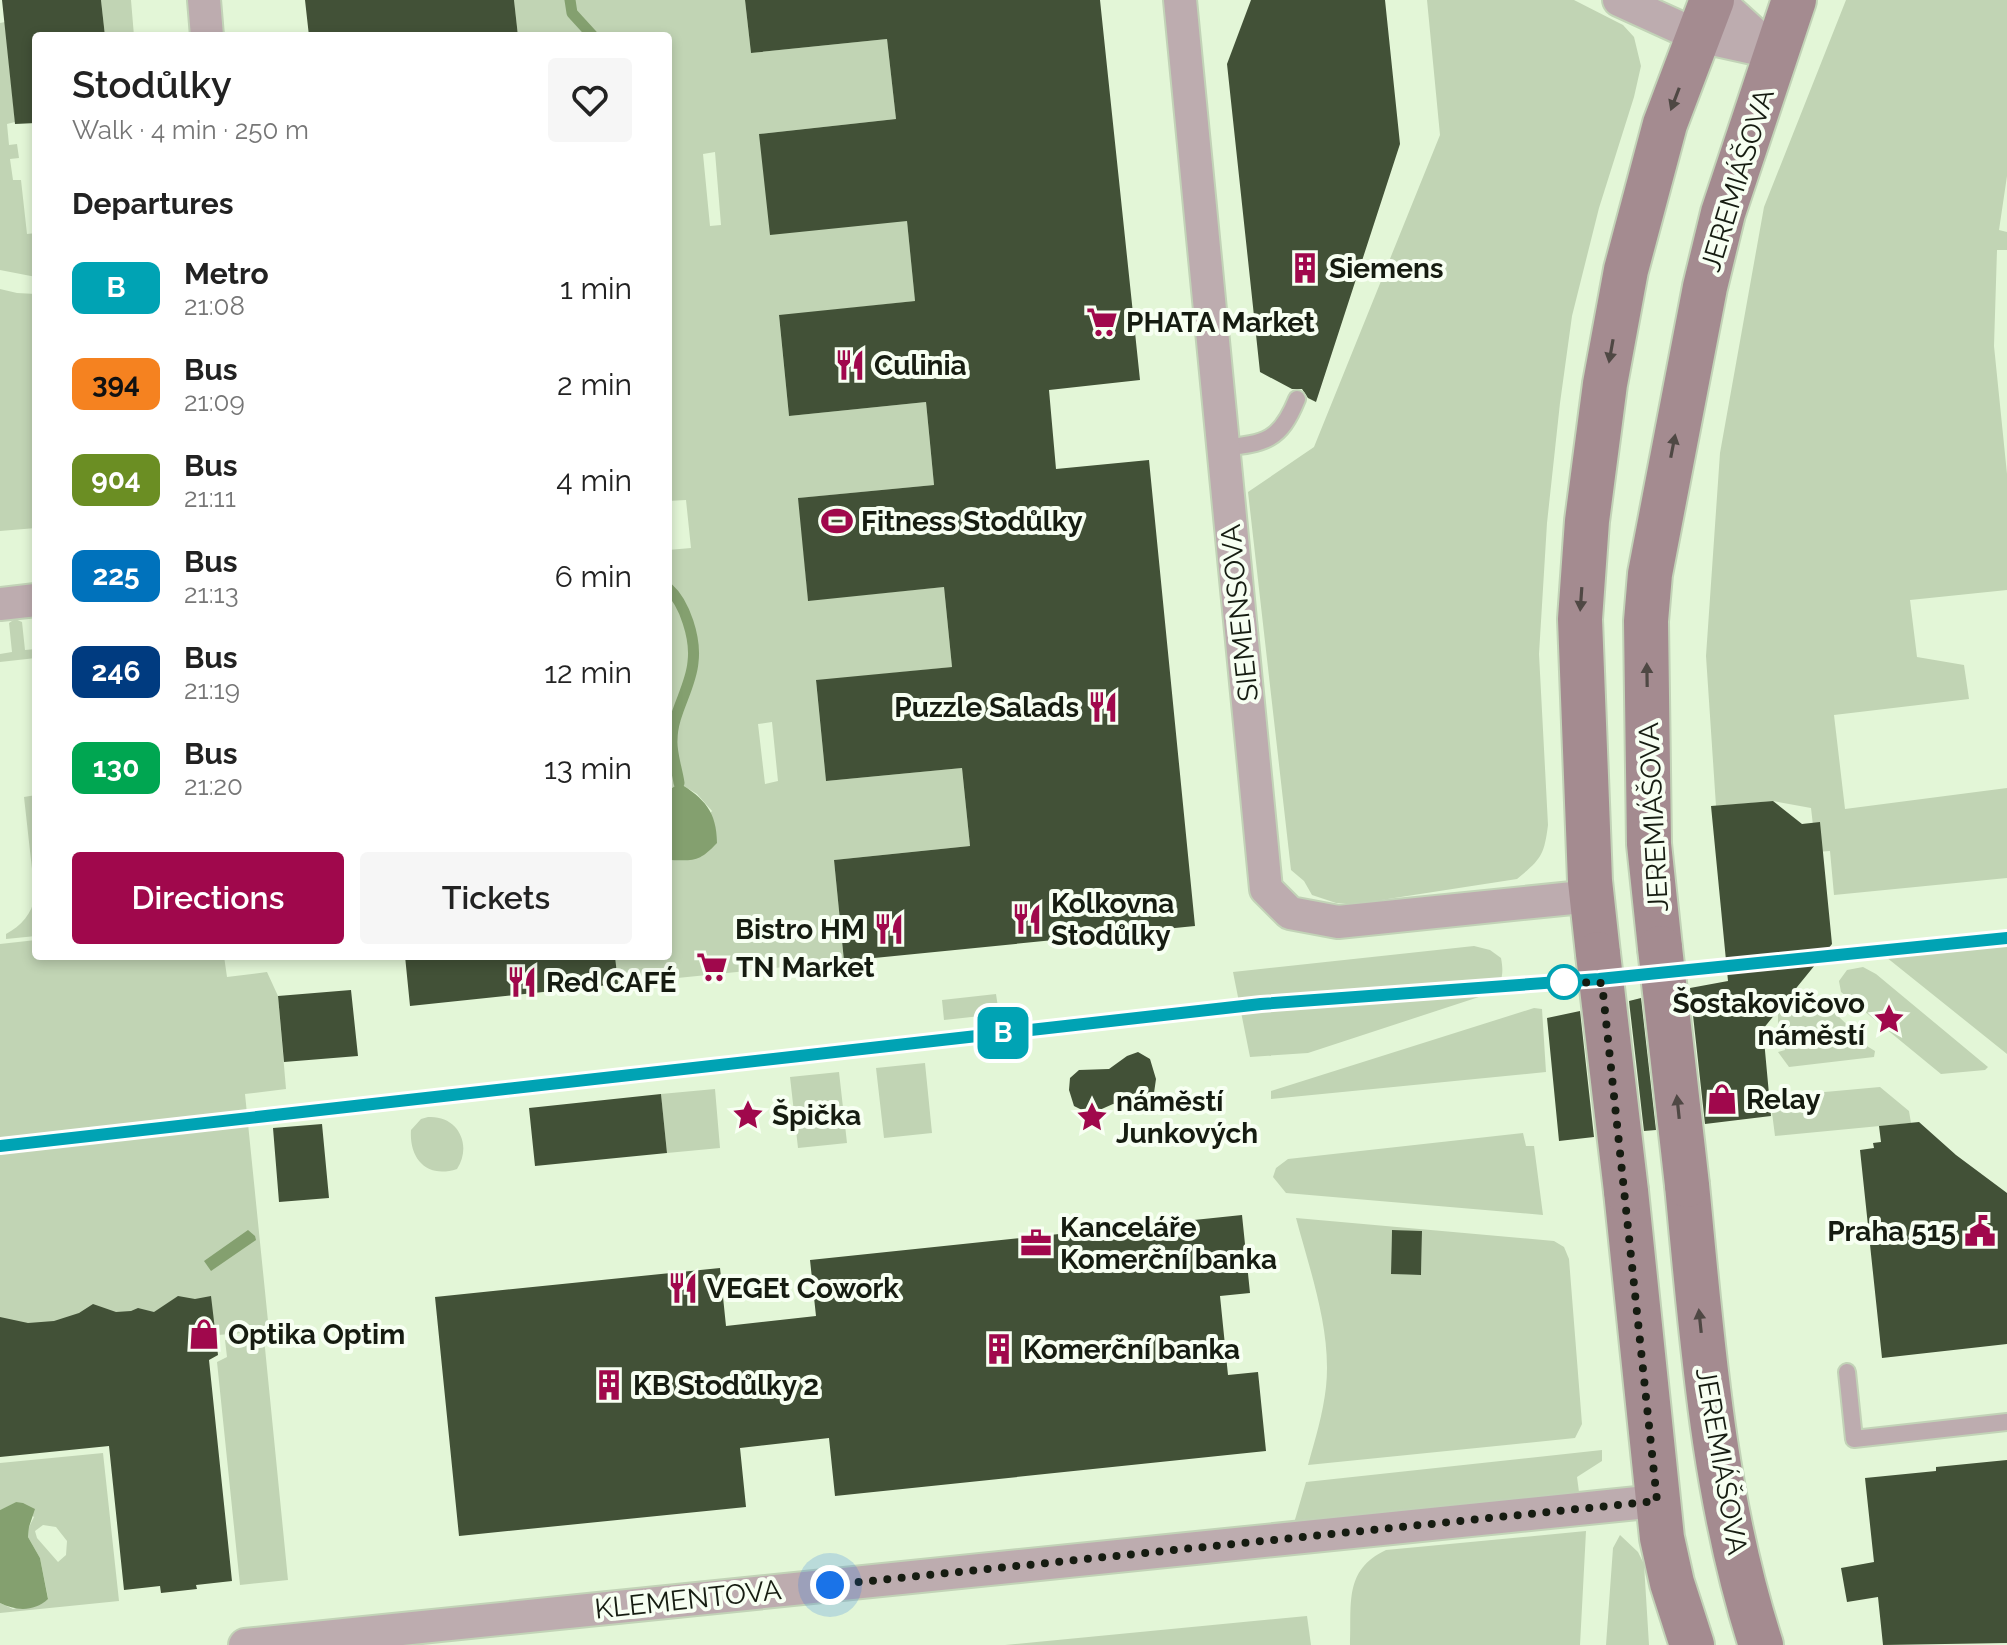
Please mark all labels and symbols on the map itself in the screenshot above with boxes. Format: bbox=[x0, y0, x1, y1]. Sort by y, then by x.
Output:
street label: JEREMIÁŠOVA bbox=[1693, 84, 1781, 276]
one-way arrow bbox=[1668, 87, 1681, 111]
building icon: Siemens bbox=[1288, 251, 1322, 285]
place label: Siemens bbox=[1329, 252, 1444, 285]
supermarket icon: PHATA Market bbox=[1085, 305, 1119, 339]
place label: PHATA Market bbox=[1126, 306, 1315, 339]
one-way arrow bbox=[1604, 338, 1616, 363]
restaurant icon: Culinia bbox=[833, 348, 867, 382]
place label: Culinia bbox=[874, 349, 967, 382]
one-way arrow bbox=[1667, 433, 1680, 458]
sports icon: Fitness Stodůlky bbox=[820, 504, 854, 538]
place label: Fitness Stodůlky bbox=[861, 505, 1083, 538]
street label: SIEMENSOVA bbox=[1214, 523, 1265, 703]
one-way arrow bbox=[1574, 587, 1587, 612]
one-way arrow bbox=[1641, 662, 1653, 687]
restaurant icon: Puzzle Salads bbox=[1086, 690, 1120, 724]
place label: Puzzle Salads bbox=[894, 691, 1079, 724]
street label: JEREMIÁŠOVA bbox=[1631, 721, 1675, 913]
place label: Kolkovna Stodůlky bbox=[1051, 887, 1174, 952]
restaurant icon: Kolkovna Stodůlky bbox=[1010, 902, 1044, 936]
restaurant icon: Bistro HM bbox=[872, 912, 906, 946]
place label: Bistro HM bbox=[735, 913, 865, 946]
supermarket icon: TN Market bbox=[695, 950, 729, 984]
place label: TN Market bbox=[736, 951, 875, 984]
restaurant icon: Red CAFÉ bbox=[505, 965, 539, 999]
unlabelled marker bbox=[1547, 965, 1581, 999]
place label: Red CAFÉ bbox=[546, 966, 676, 999]
place label: Šostakovičovo náměstí bbox=[1672, 986, 1866, 1052]
place icon: Šostakovičovo náměstí bbox=[1872, 1002, 1906, 1036]
line badge: B bbox=[977, 1007, 1029, 1059]
shop icon: Relay bbox=[1705, 1082, 1739, 1116]
place label: Relay bbox=[1746, 1083, 1821, 1116]
place label: náměstí Junkových bbox=[1116, 1085, 1258, 1150]
one-way arrow bbox=[1671, 1094, 1684, 1119]
place icon: Špička bbox=[731, 1098, 765, 1132]
place label: Špička bbox=[772, 1098, 861, 1132]
place icon: náměstí Junkových bbox=[1075, 1100, 1109, 1134]
place label: Kanceláře Komerční banka bbox=[1060, 1211, 1277, 1276]
public building icon: Praha 515 bbox=[1963, 1214, 1997, 1248]
place label: Praha 515 bbox=[1827, 1215, 1956, 1248]
office icon: Kanceláře Komerční banka bbox=[1019, 1226, 1053, 1260]
restaurant icon: VEGEt Cowork bbox=[666, 1271, 700, 1305]
place label: VEGEt Cowork bbox=[707, 1272, 899, 1305]
one-way arrow bbox=[1694, 1308, 1707, 1333]
shop icon: Optika Optim bbox=[187, 1317, 221, 1351]
place label: Optika Optim bbox=[228, 1318, 405, 1351]
building icon: Komerční banka bbox=[982, 1332, 1016, 1366]
place label: Komerční banka bbox=[1023, 1333, 1240, 1366]
street label: JEREMIÁŠOVA bbox=[1689, 1365, 1755, 1557]
building icon: KB Stodůlky 2 bbox=[592, 1368, 626, 1402]
place label: KB Stodůlky 2 bbox=[633, 1369, 819, 1402]
your location bbox=[810, 1565, 850, 1605]
street label: KLEMENTOVA bbox=[593, 1573, 783, 1626]

